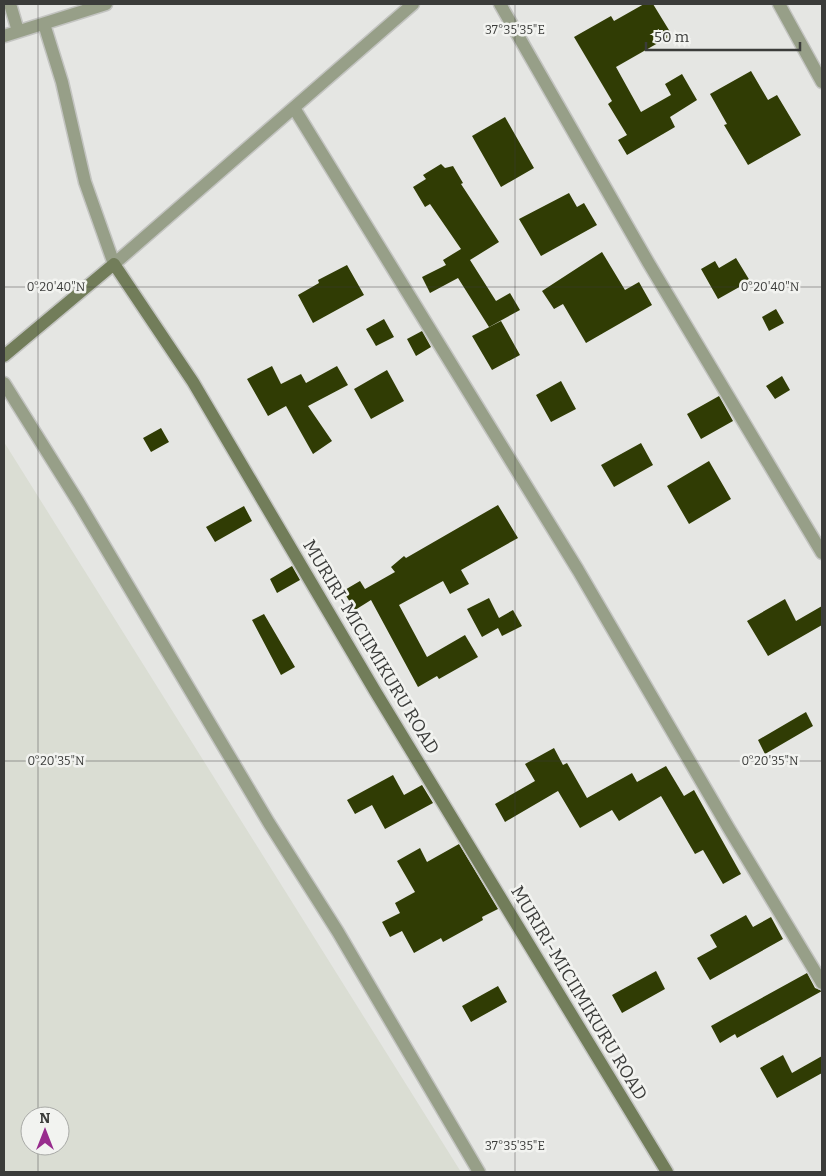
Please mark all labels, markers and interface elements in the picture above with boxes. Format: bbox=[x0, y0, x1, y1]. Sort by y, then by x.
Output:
scale bar bbox=[646, 20, 800, 52]
text: 37°35'35"E bbox=[485, 23, 545, 37]
text: 50 m bbox=[654, 28, 690, 46]
text: 0°20'40"N bbox=[27, 280, 86, 294]
text: 0°20'40"N bbox=[741, 280, 800, 294]
street label: MURIRI-MICIIMIKURU ROAD bbox=[298, 536, 444, 758]
text: 0°20'35"N bbox=[27, 754, 85, 768]
text: 0°20'35"N bbox=[741, 754, 799, 768]
street label: MURIRI-MICIIMIKURU ROAD bbox=[506, 882, 652, 1104]
north arrow bbox=[20, 1106, 70, 1156]
text: N bbox=[40, 1110, 51, 1127]
text: 37°35'35"E bbox=[485, 1139, 545, 1153]

